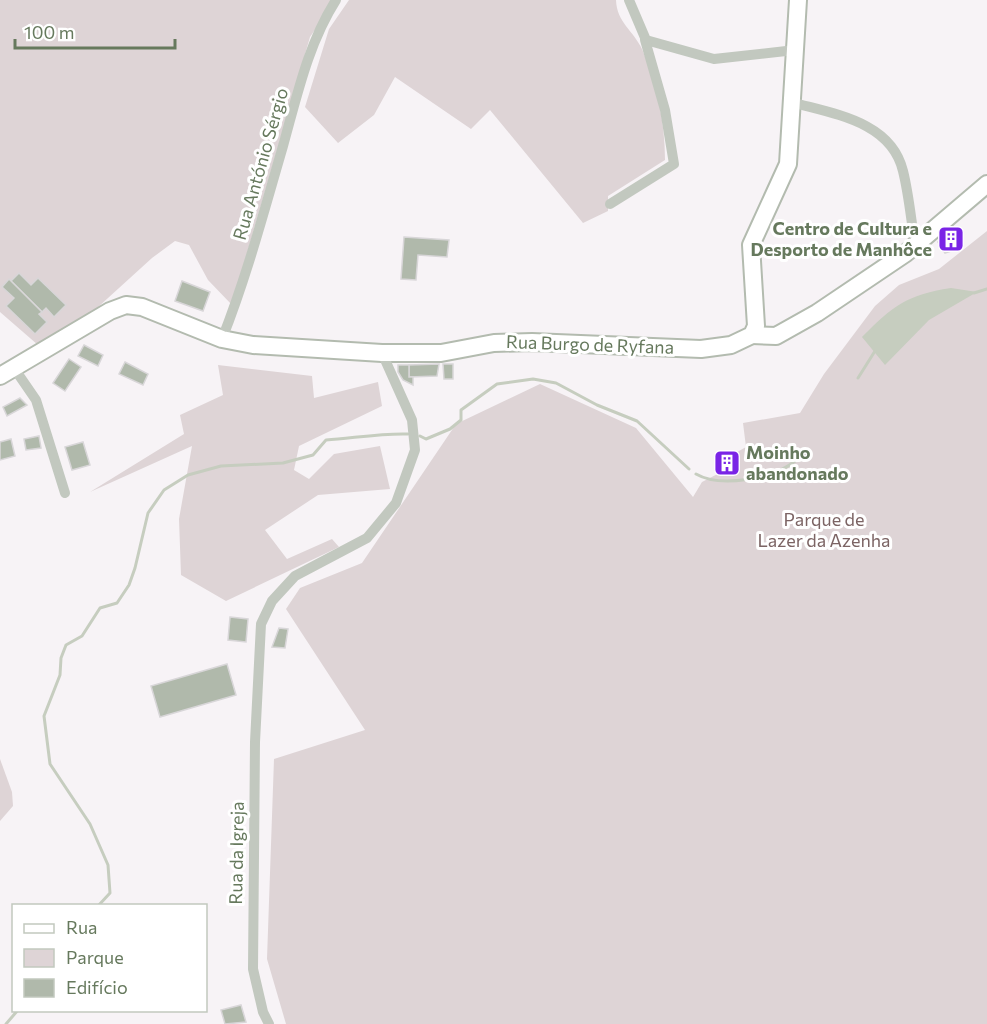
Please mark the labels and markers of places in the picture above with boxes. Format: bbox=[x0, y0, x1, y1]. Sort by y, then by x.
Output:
place label: Centro de Cultura e Desporto de Manhôce bbox=[750, 217, 932, 260]
building icon: Centro de Cultura e Desporto de Manhôce bbox=[936, 224, 966, 254]
place label: Moinho abandonado bbox=[746, 441, 849, 484]
building icon: Moinho abandonado bbox=[712, 448, 742, 478]

